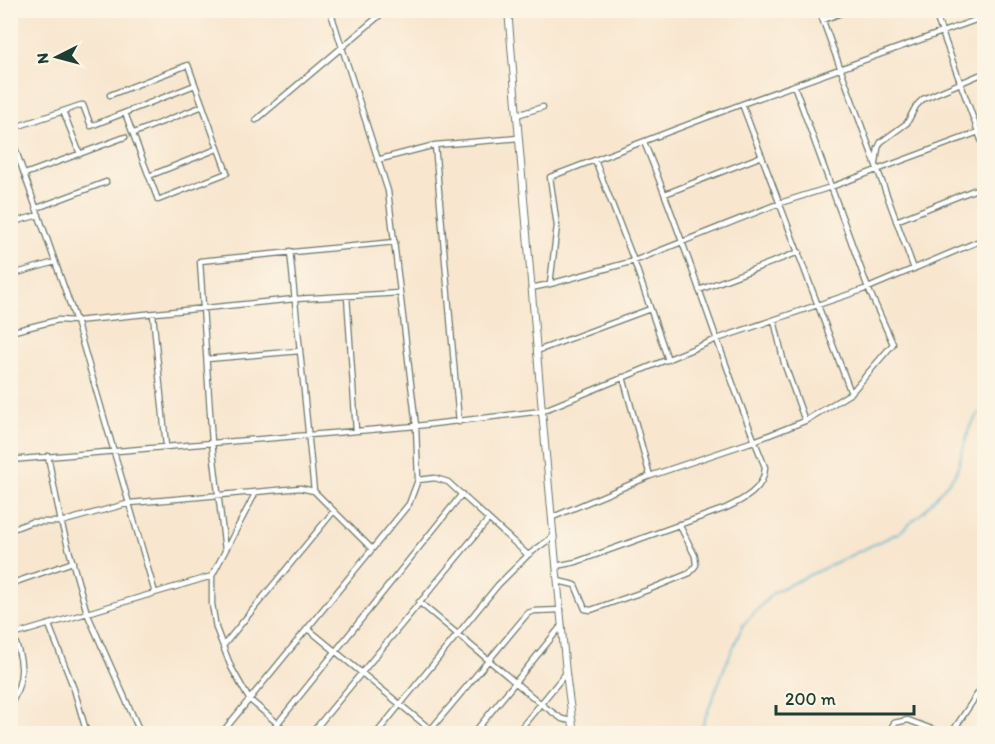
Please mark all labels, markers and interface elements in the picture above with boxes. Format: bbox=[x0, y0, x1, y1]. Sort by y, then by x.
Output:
north arrow bbox=[27, 27, 87, 87]
text: N bbox=[33, 52, 53, 65]
scale bar bbox=[776, 678, 914, 716]
text: 200 m bbox=[785, 688, 836, 710]

